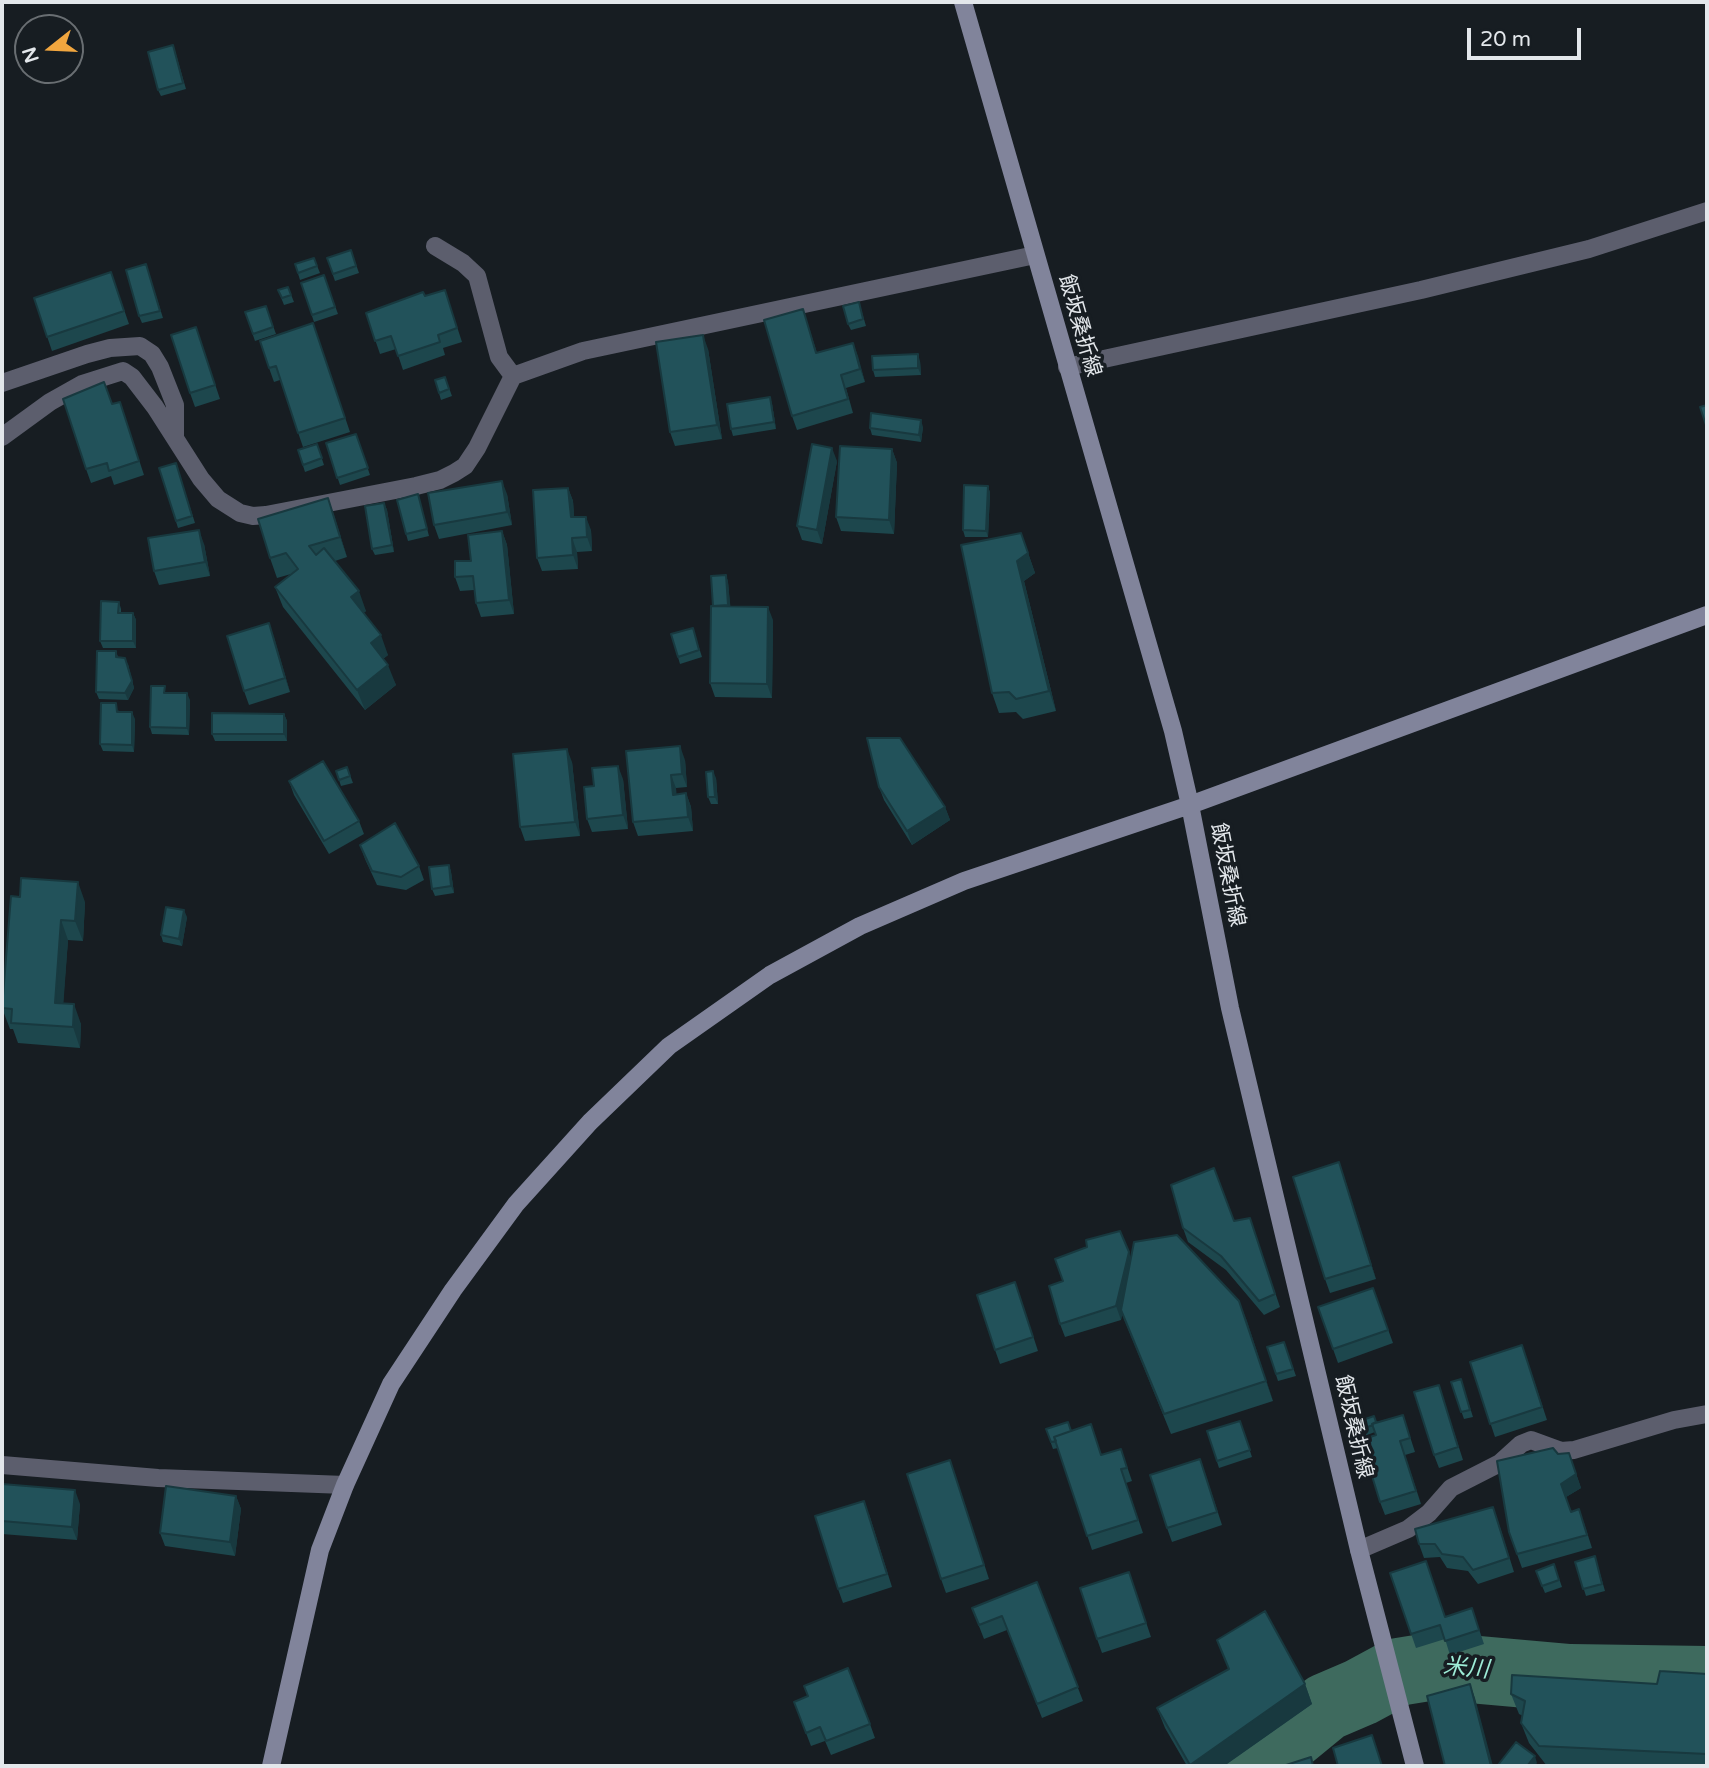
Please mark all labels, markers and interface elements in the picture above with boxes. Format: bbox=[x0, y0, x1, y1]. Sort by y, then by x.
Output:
north arrow bbox=[14, 14, 84, 84]
scale bar bbox=[1471, 14, 1585, 58]
text: 20 m bbox=[1480, 27, 1531, 52]
text: N bbox=[18, 44, 44, 66]
street label: 飯坂桑折線 bbox=[1052, 272, 1106, 380]
street label: 飯坂桑折線 bbox=[1205, 821, 1249, 929]
street label: 飯坂桑折線 bbox=[1329, 1373, 1377, 1481]
water label: 米川 bbox=[1442, 1653, 1490, 1685]

